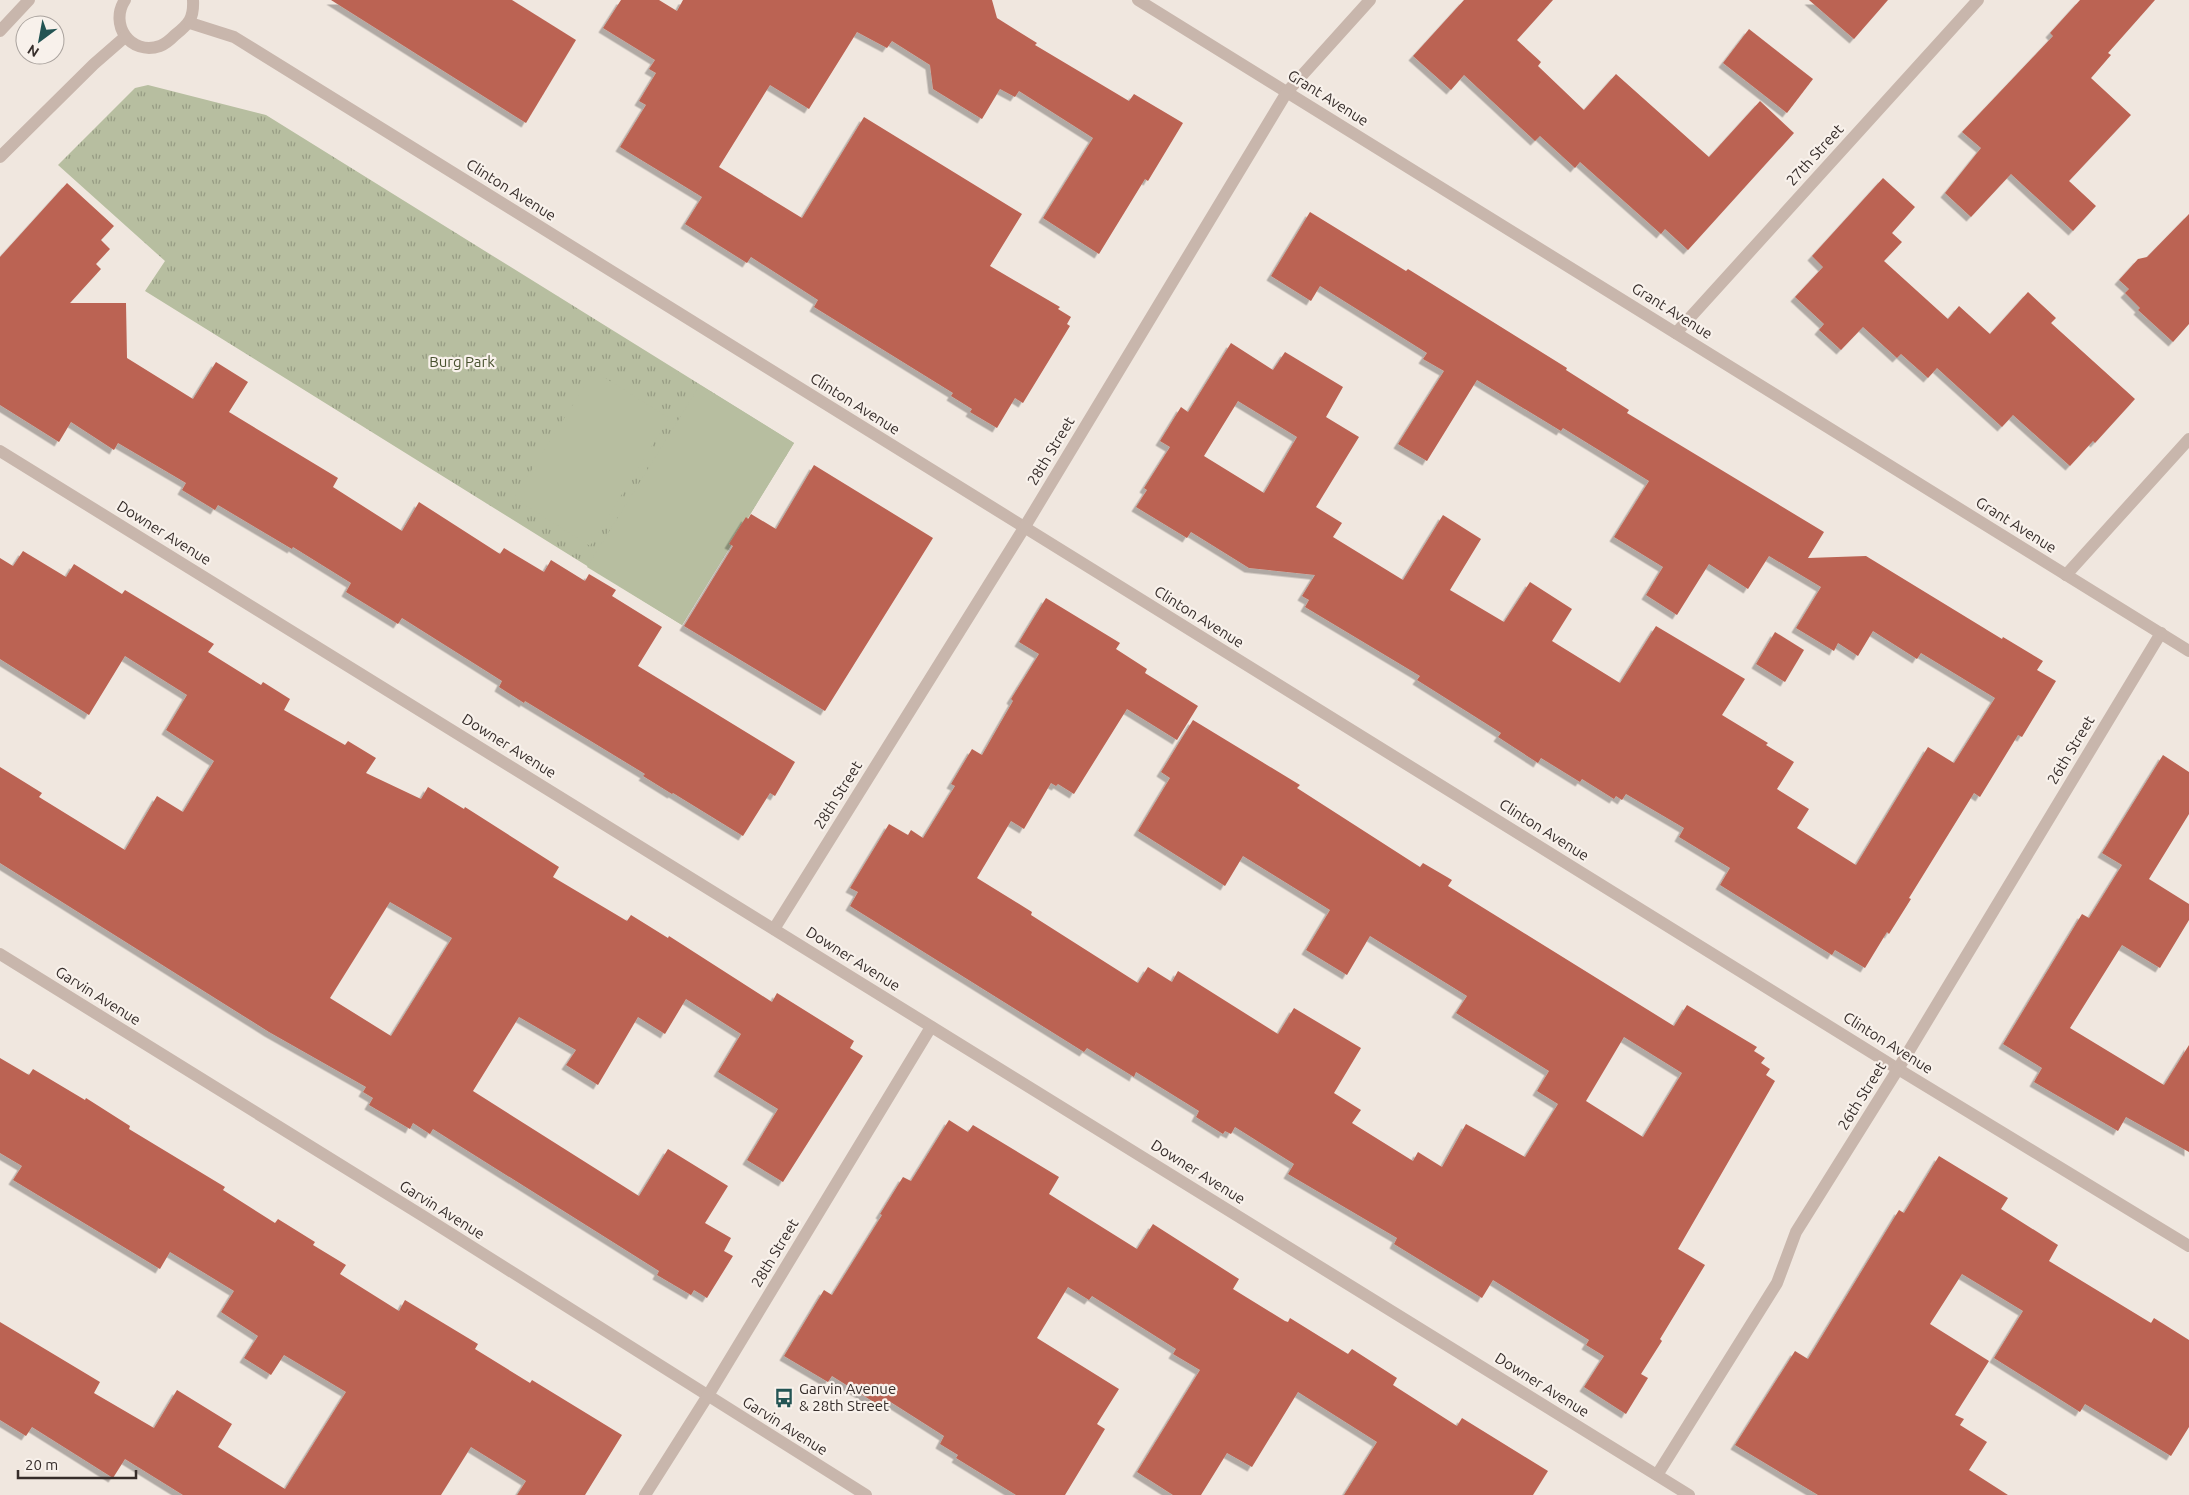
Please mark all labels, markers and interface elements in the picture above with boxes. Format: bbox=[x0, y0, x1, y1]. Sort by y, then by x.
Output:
north arrow bbox=[15, 15, 65, 65]
text: N bbox=[24, 41, 42, 61]
street label: Grant Avenue bbox=[1285, 66, 1372, 129]
street label: 27th Street bbox=[1783, 120, 1847, 189]
street label: Clinton Avenue bbox=[463, 155, 559, 224]
street label: Grant Avenue bbox=[1629, 279, 1716, 342]
park label: Burg Park bbox=[429, 353, 495, 370]
street label: Clinton Avenue bbox=[807, 369, 903, 438]
street label: 28th Street bbox=[1024, 413, 1078, 488]
street label: Grant Avenue bbox=[1973, 493, 2060, 556]
street label: Downer Avenue bbox=[114, 497, 214, 568]
street label: Clinton Avenue bbox=[1151, 582, 1247, 651]
street label: Downer Avenue bbox=[459, 710, 559, 781]
street label: 26th Street bbox=[2044, 712, 2098, 787]
street label: 28th Street bbox=[810, 758, 865, 832]
street label: Clinton Avenue bbox=[1496, 795, 1592, 864]
street label: Downer Avenue bbox=[803, 923, 903, 994]
street label: Garvin Avenue bbox=[53, 963, 144, 1029]
street label: Clinton Avenue bbox=[1840, 1008, 1936, 1077]
street label: 26th Street bbox=[1834, 1059, 1889, 1133]
street label: Downer Avenue bbox=[1148, 1136, 1248, 1207]
street label: Garvin Avenue bbox=[397, 1177, 488, 1243]
street label: 28th Street bbox=[748, 1215, 802, 1290]
street label: Downer Avenue bbox=[1492, 1349, 1592, 1420]
place label: Garvin Avenue & 28th Street bbox=[799, 1380, 896, 1414]
bus stop icon: Garvin Avenue & 28th Street bbox=[773, 1387, 795, 1409]
street label: Garvin Avenue bbox=[740, 1393, 831, 1459]
scale bar bbox=[18, 1448, 135, 1480]
text: 20 m bbox=[25, 1456, 58, 1473]

